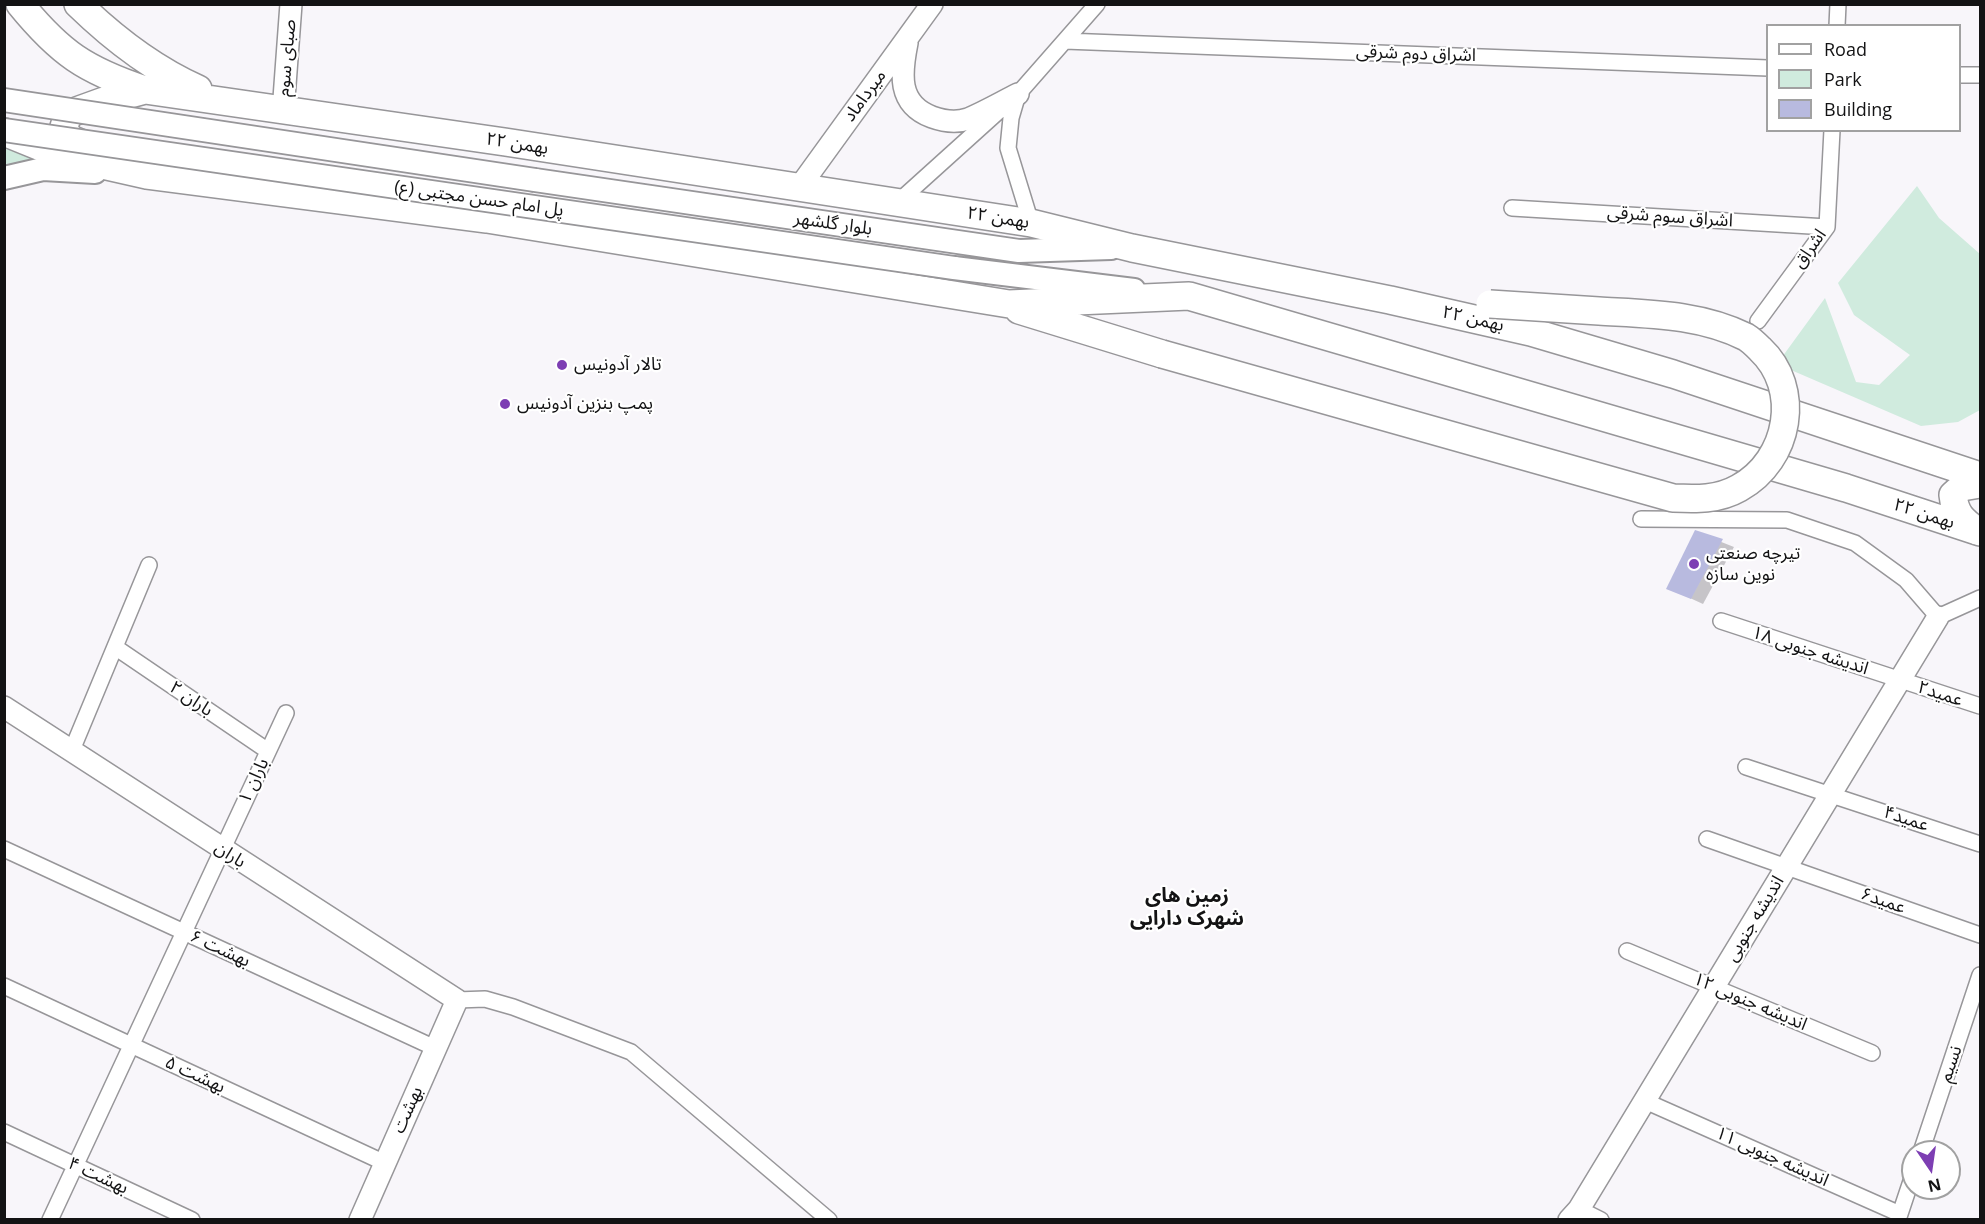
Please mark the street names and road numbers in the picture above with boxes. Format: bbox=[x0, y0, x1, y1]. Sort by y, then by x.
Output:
street label: صبای سوم bbox=[273, 19, 301, 97]
street label: اشراق دوم شرقی bbox=[1356, 41, 1476, 67]
street label: میرداماد bbox=[839, 66, 891, 126]
street label: ۲۲ بهمن bbox=[484, 128, 550, 160]
street label: پل امام حسن مجتبی (ع) bbox=[393, 176, 565, 222]
street label: ۲۲ بهمن bbox=[965, 202, 1031, 234]
street label: اشراق سوم شرقی bbox=[1606, 202, 1734, 232]
street label: بلوار گلشهر bbox=[793, 208, 873, 240]
street label: اشراق bbox=[1789, 225, 1831, 273]
street label: ۲۲ بهمن bbox=[1440, 301, 1506, 337]
street label: ۲۲ بهمن bbox=[1891, 494, 1957, 534]
street label: اندیشه جنوبی ۱۸ bbox=[1749, 622, 1871, 680]
street label: باران ۲ bbox=[165, 677, 217, 721]
street label: عمید۲ bbox=[1915, 677, 1965, 711]
street label: باران ۱ bbox=[234, 755, 274, 807]
street label: عمید۴ bbox=[1881, 802, 1931, 836]
street label: باران bbox=[210, 837, 250, 873]
street label: اندیشه جنوبی bbox=[1721, 872, 1789, 966]
street label: عمید۶ bbox=[1858, 883, 1908, 919]
street label: بهشت ۶ bbox=[186, 926, 254, 972]
street label: اندیشه جنوبی ۱۲ bbox=[1690, 968, 1810, 1036]
street label: نسیم bbox=[1935, 1043, 1967, 1085]
street label: بهشت ۵ bbox=[161, 1052, 229, 1098]
street label: بهشت bbox=[388, 1083, 428, 1137]
street label: اندیشه جنوبی ۱۱ bbox=[1712, 1122, 1832, 1192]
street label: بهشت ۴ bbox=[64, 1153, 132, 1199]

